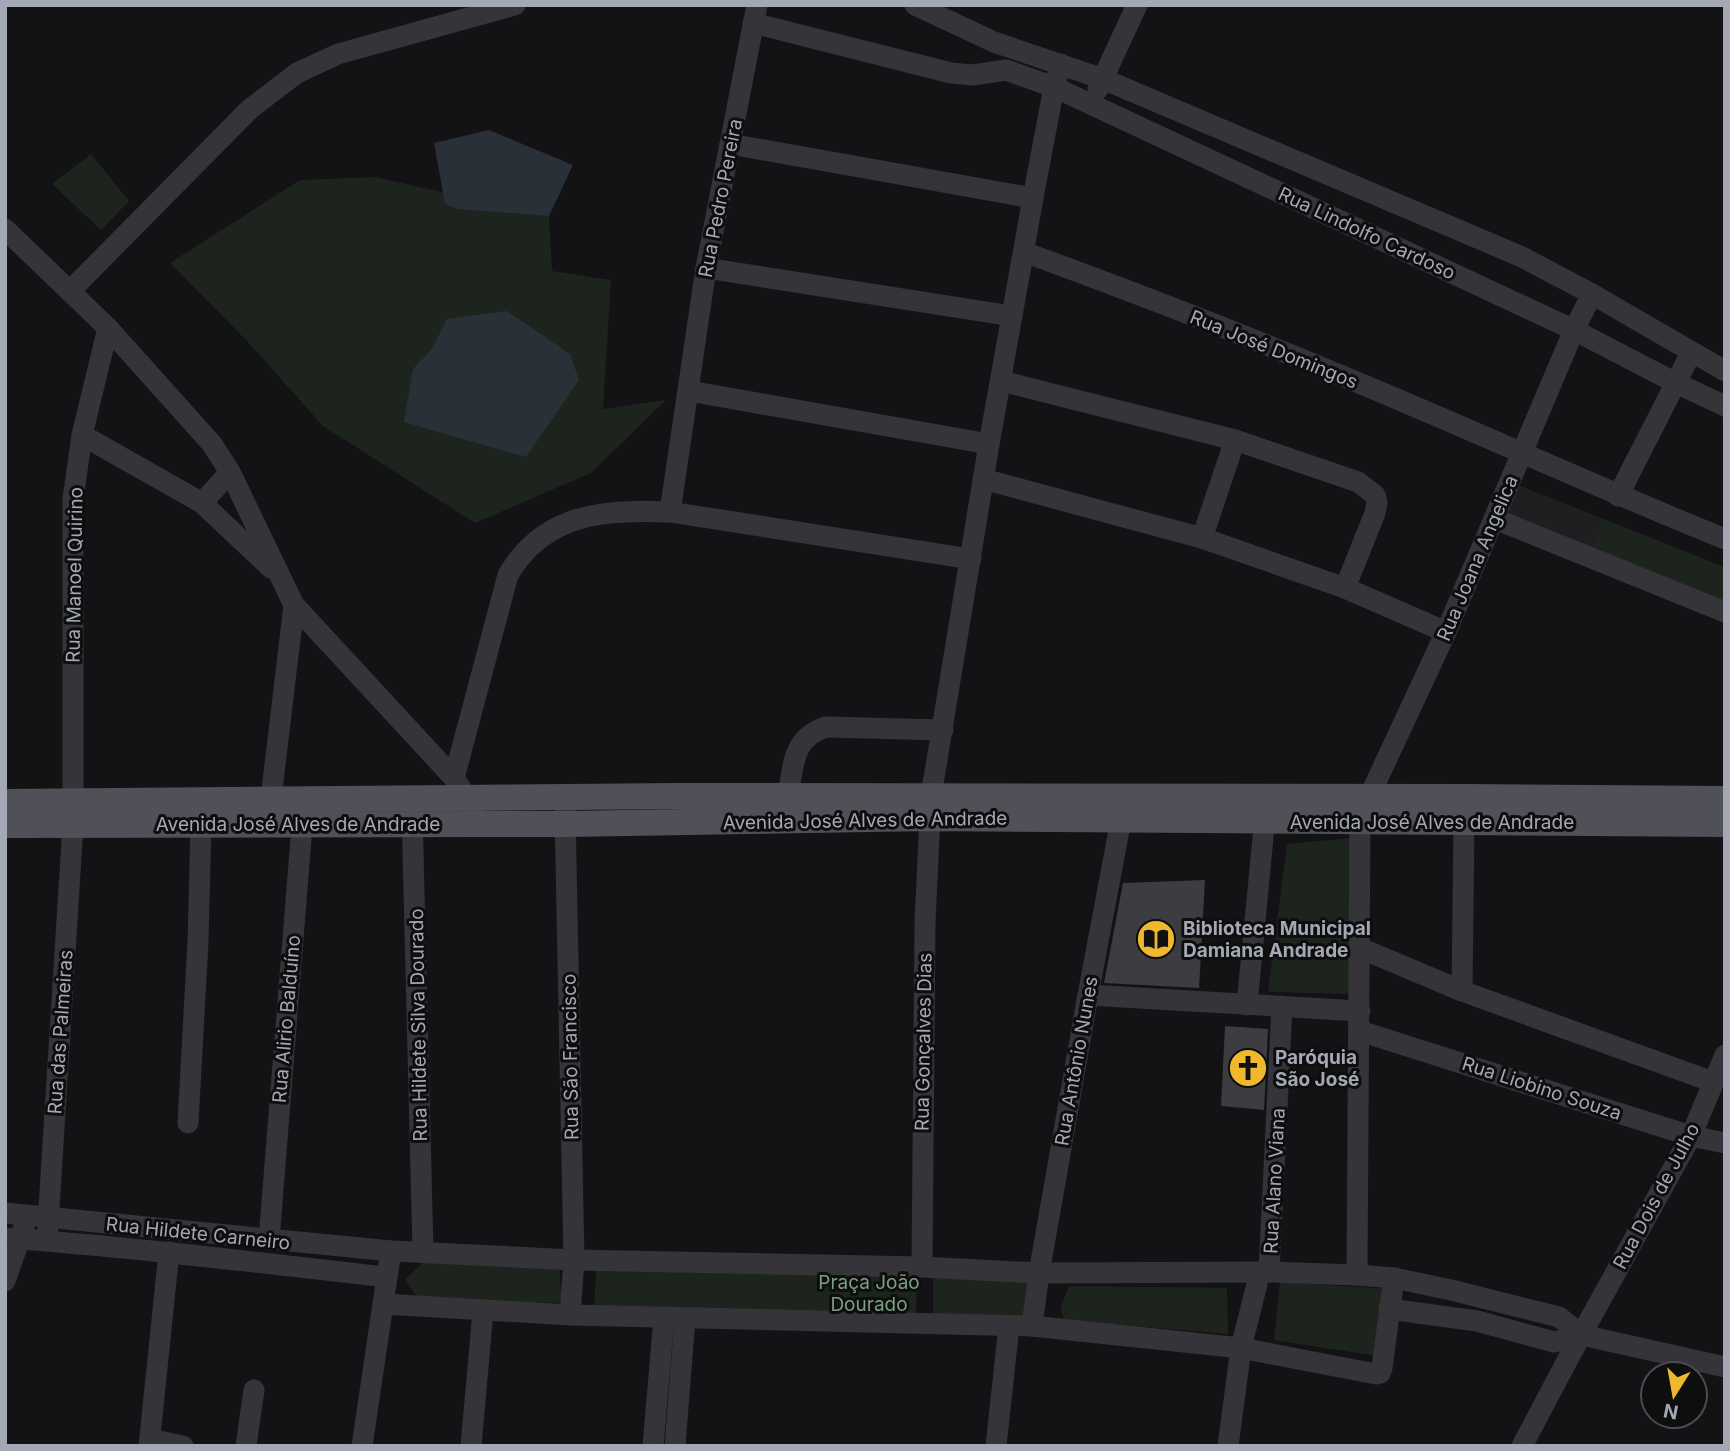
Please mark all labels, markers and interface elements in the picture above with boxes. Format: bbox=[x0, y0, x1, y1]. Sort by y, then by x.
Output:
street label: Rua Pedro Pereira bbox=[694, 117, 747, 279]
street label: Rua Lindolfo Cardoso bbox=[1275, 182, 1459, 285]
street label: Rua José Domingos bbox=[1187, 305, 1361, 394]
street label: Rua Joana Angelica bbox=[1432, 472, 1523, 645]
street label: Rua Manoel Quirino bbox=[61, 487, 88, 663]
street label: Avenida José Alves de Andrade bbox=[723, 807, 1007, 834]
street label: Avenida José Alves de Andrade bbox=[1290, 811, 1574, 834]
street label: Avenida José Alves de Andrade bbox=[156, 813, 440, 836]
street label: Rua Hildete Silva Dourado bbox=[405, 908, 432, 1142]
place label: Biblioteca Municipal Damiana Andrade bbox=[1183, 917, 1371, 962]
library icon: Biblioteca Municipal Damiana Andrade bbox=[1135, 918, 1177, 960]
street label: Rua Alirio Balduíno bbox=[268, 934, 305, 1104]
street label: Rua das Palmeiras bbox=[43, 949, 78, 1115]
street label: Rua Gonçalves Dias bbox=[910, 953, 937, 1131]
street label: Rua São Francisco bbox=[558, 974, 583, 1140]
street label: Rua Antônio Nunes bbox=[1050, 975, 1103, 1148]
place label: Paróquia São José bbox=[1275, 1046, 1359, 1091]
church icon: Paróquia São José bbox=[1227, 1047, 1269, 1089]
street label: Rua Liobino Souza bbox=[1459, 1052, 1625, 1125]
street label: Rua Alano Viana bbox=[1259, 1107, 1290, 1255]
street label: Rua Dois de Julho bbox=[1608, 1119, 1705, 1273]
street label: Rua Hildete Carneiro bbox=[105, 1212, 291, 1255]
park label: Praça João Dourado bbox=[818, 1271, 920, 1316]
north arrow bbox=[1639, 1360, 1709, 1430]
text: N bbox=[1662, 1399, 1680, 1424]

